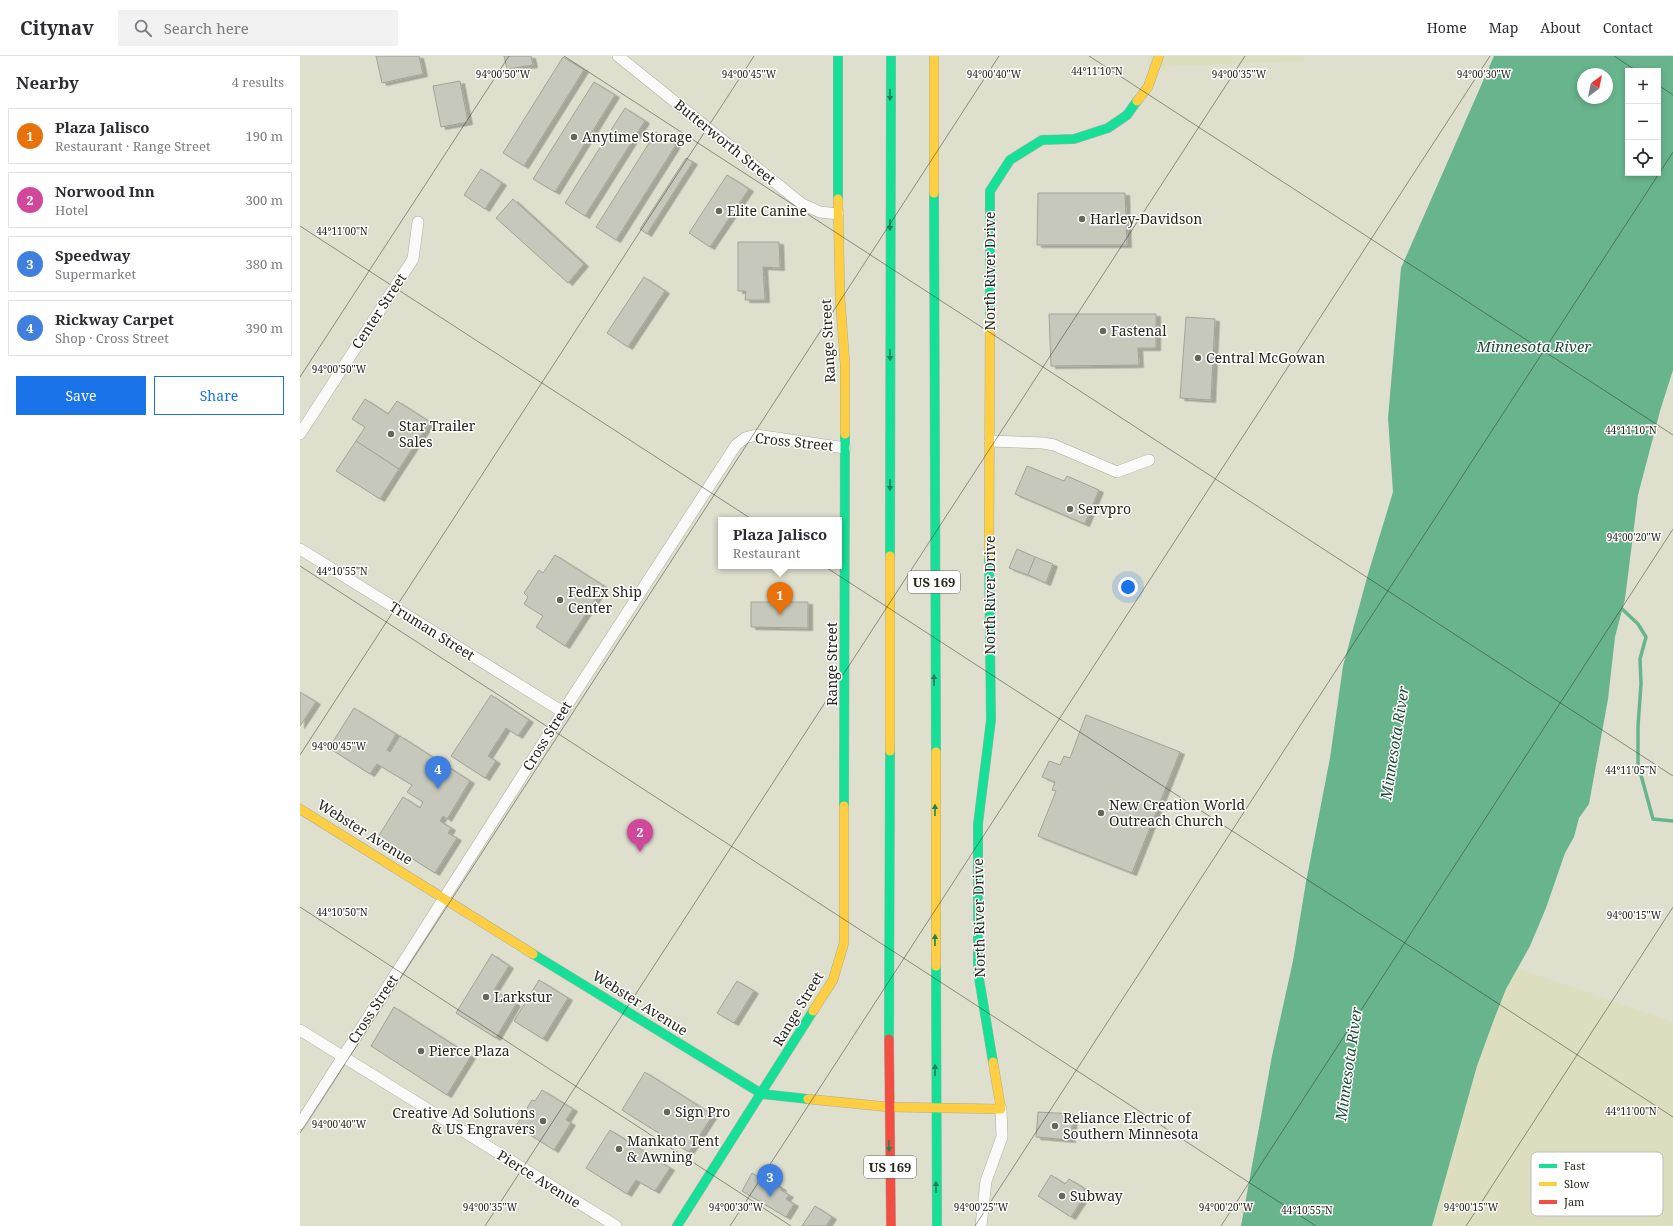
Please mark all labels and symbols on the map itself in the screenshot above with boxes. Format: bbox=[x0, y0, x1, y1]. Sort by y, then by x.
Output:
text: 44°11'10"N bbox=[1071, 64, 1123, 78]
text: 94°00'50"W bbox=[476, 67, 531, 81]
text: 94°00'45"W bbox=[722, 67, 777, 81]
text: 94°00'40"W bbox=[967, 67, 1022, 81]
text: 94°00'35"W bbox=[1212, 67, 1267, 81]
text: 94°00'30"W bbox=[1457, 67, 1512, 81]
north arrow bbox=[1577, 68, 1613, 104]
one-way arrow bbox=[887, 89, 893, 102]
street label: Butterworth Street bbox=[671, 95, 780, 188]
place label: Anytime Storage bbox=[582, 127, 692, 146]
marker: Anytime Storage bbox=[569, 132, 579, 142]
place label: Elite Canine bbox=[727, 201, 807, 220]
marker: Elite Canine bbox=[714, 206, 724, 216]
place label: Harley-Davidson bbox=[1090, 209, 1202, 228]
street label: North River Drive bbox=[980, 211, 999, 331]
marker: Harley-Davidson bbox=[1077, 214, 1087, 224]
one-way arrow bbox=[887, 219, 893, 232]
text: 44°11'00"N bbox=[316, 224, 368, 238]
street label: Center Street bbox=[347, 269, 410, 352]
street label: Range Street bbox=[816, 299, 839, 383]
place label: Fastenal bbox=[1111, 321, 1167, 340]
marker: Fastenal bbox=[1098, 326, 1108, 336]
water label: Minnesota River bbox=[1476, 336, 1592, 356]
place label: Central McGowan bbox=[1206, 348, 1325, 367]
one-way arrow bbox=[887, 349, 893, 362]
marker: Central McGowan bbox=[1193, 353, 1203, 363]
text: 94°00'50"W bbox=[312, 362, 367, 376]
place label: Star Trailer Sales bbox=[399, 416, 476, 451]
text: 44°11'10"N bbox=[1605, 423, 1657, 437]
street label: Cross Street bbox=[754, 428, 834, 455]
marker: Star Trailer Sales bbox=[386, 429, 396, 439]
one-way arrow bbox=[887, 479, 893, 492]
place label: Servpro bbox=[1078, 499, 1131, 518]
marker: Servpro bbox=[1065, 504, 1075, 514]
text: 94°00'20"W bbox=[1607, 530, 1662, 544]
street label: North River Drive bbox=[980, 535, 999, 655]
text: 44°10'55"N bbox=[316, 564, 368, 578]
road number: US 169 bbox=[908, 571, 960, 593]
your location bbox=[1118, 577, 1138, 597]
place label: FedEx Ship Center bbox=[568, 582, 642, 617]
pin: 1 bbox=[767, 582, 793, 615]
marker: FedEx Ship Center bbox=[555, 595, 565, 605]
street label: Truman Street bbox=[386, 597, 478, 664]
street label: Range Street bbox=[822, 622, 841, 706]
one-way arrow bbox=[931, 673, 937, 686]
water label: Minnesota River bbox=[1375, 684, 1413, 802]
street label: Cross Street bbox=[518, 697, 575, 774]
text: 94°00'45"W bbox=[312, 739, 367, 753]
pin: 4 bbox=[425, 756, 451, 789]
text: 44°11'05"N bbox=[1605, 763, 1657, 777]
street label: Webster Avenue bbox=[314, 795, 416, 868]
place label: New Creation World Outreach Church bbox=[1109, 795, 1245, 830]
one-way arrow bbox=[932, 803, 938, 816]
marker: New Creation World Outreach Church bbox=[1096, 808, 1106, 818]
pin: 2 bbox=[627, 819, 653, 852]
street label: North River Drive bbox=[968, 858, 989, 978]
text: 44°10'50"N bbox=[316, 905, 368, 919]
text: 94°00'15"W bbox=[1607, 908, 1662, 922]
one-way arrow bbox=[932, 933, 938, 946]
street label: Webster Avenue bbox=[589, 966, 691, 1039]
street label: Range Street bbox=[768, 968, 827, 1050]
street label: Cross Street bbox=[343, 971, 402, 1047]
place label: Larkstur bbox=[494, 987, 553, 1006]
marker: Larkstur bbox=[481, 992, 491, 1002]
water label: Minnesota River bbox=[1330, 1005, 1366, 1123]
place label: Pierce Plaza bbox=[429, 1041, 510, 1060]
marker: Pierce Plaza bbox=[416, 1046, 426, 1056]
one-way arrow bbox=[932, 1064, 939, 1076]
place label: Sign Pro bbox=[675, 1102, 730, 1121]
place label: Creative Ad Solutions & US Engravers bbox=[392, 1103, 535, 1138]
text: 44°11'00"N bbox=[1605, 1104, 1657, 1118]
marker: Sign Pro bbox=[662, 1107, 672, 1117]
place label: Reliance Electric of Southern Minnesota bbox=[1063, 1108, 1199, 1143]
marker: Creative Ad Solutions & US Engravers bbox=[538, 1116, 548, 1126]
text: 94°00'40"W bbox=[312, 1117, 367, 1131]
marker: Reliance Electric of Southern Minnesota bbox=[1050, 1121, 1060, 1131]
place label: Mankato Tent & Awning bbox=[627, 1131, 719, 1166]
one-way arrow bbox=[886, 1140, 892, 1153]
marker: Mankato Tent & Awning bbox=[614, 1144, 624, 1154]
street label: Pierce Avenue bbox=[494, 1145, 585, 1212]
legend bbox=[1531, 1152, 1663, 1216]
road number: US 169 bbox=[864, 1156, 916, 1178]
text: Fast bbox=[1564, 1158, 1585, 1173]
pin: 3 bbox=[757, 1164, 783, 1197]
text: Slow bbox=[1564, 1176, 1590, 1191]
one-way arrow bbox=[933, 1180, 939, 1193]
place label: Subway bbox=[1070, 1186, 1123, 1205]
marker: Subway bbox=[1057, 1191, 1067, 1201]
text: Jam bbox=[1563, 1194, 1585, 1209]
text: 94°00'35"W bbox=[463, 1200, 518, 1214]
text: 94°00'30"W bbox=[709, 1200, 764, 1214]
text: 94°00'25"W bbox=[954, 1200, 1009, 1214]
text: 94°00'20"W bbox=[1199, 1200, 1254, 1214]
text: 94°00'15"W bbox=[1444, 1200, 1499, 1214]
text: 44°10'55"N bbox=[1281, 1203, 1333, 1217]

